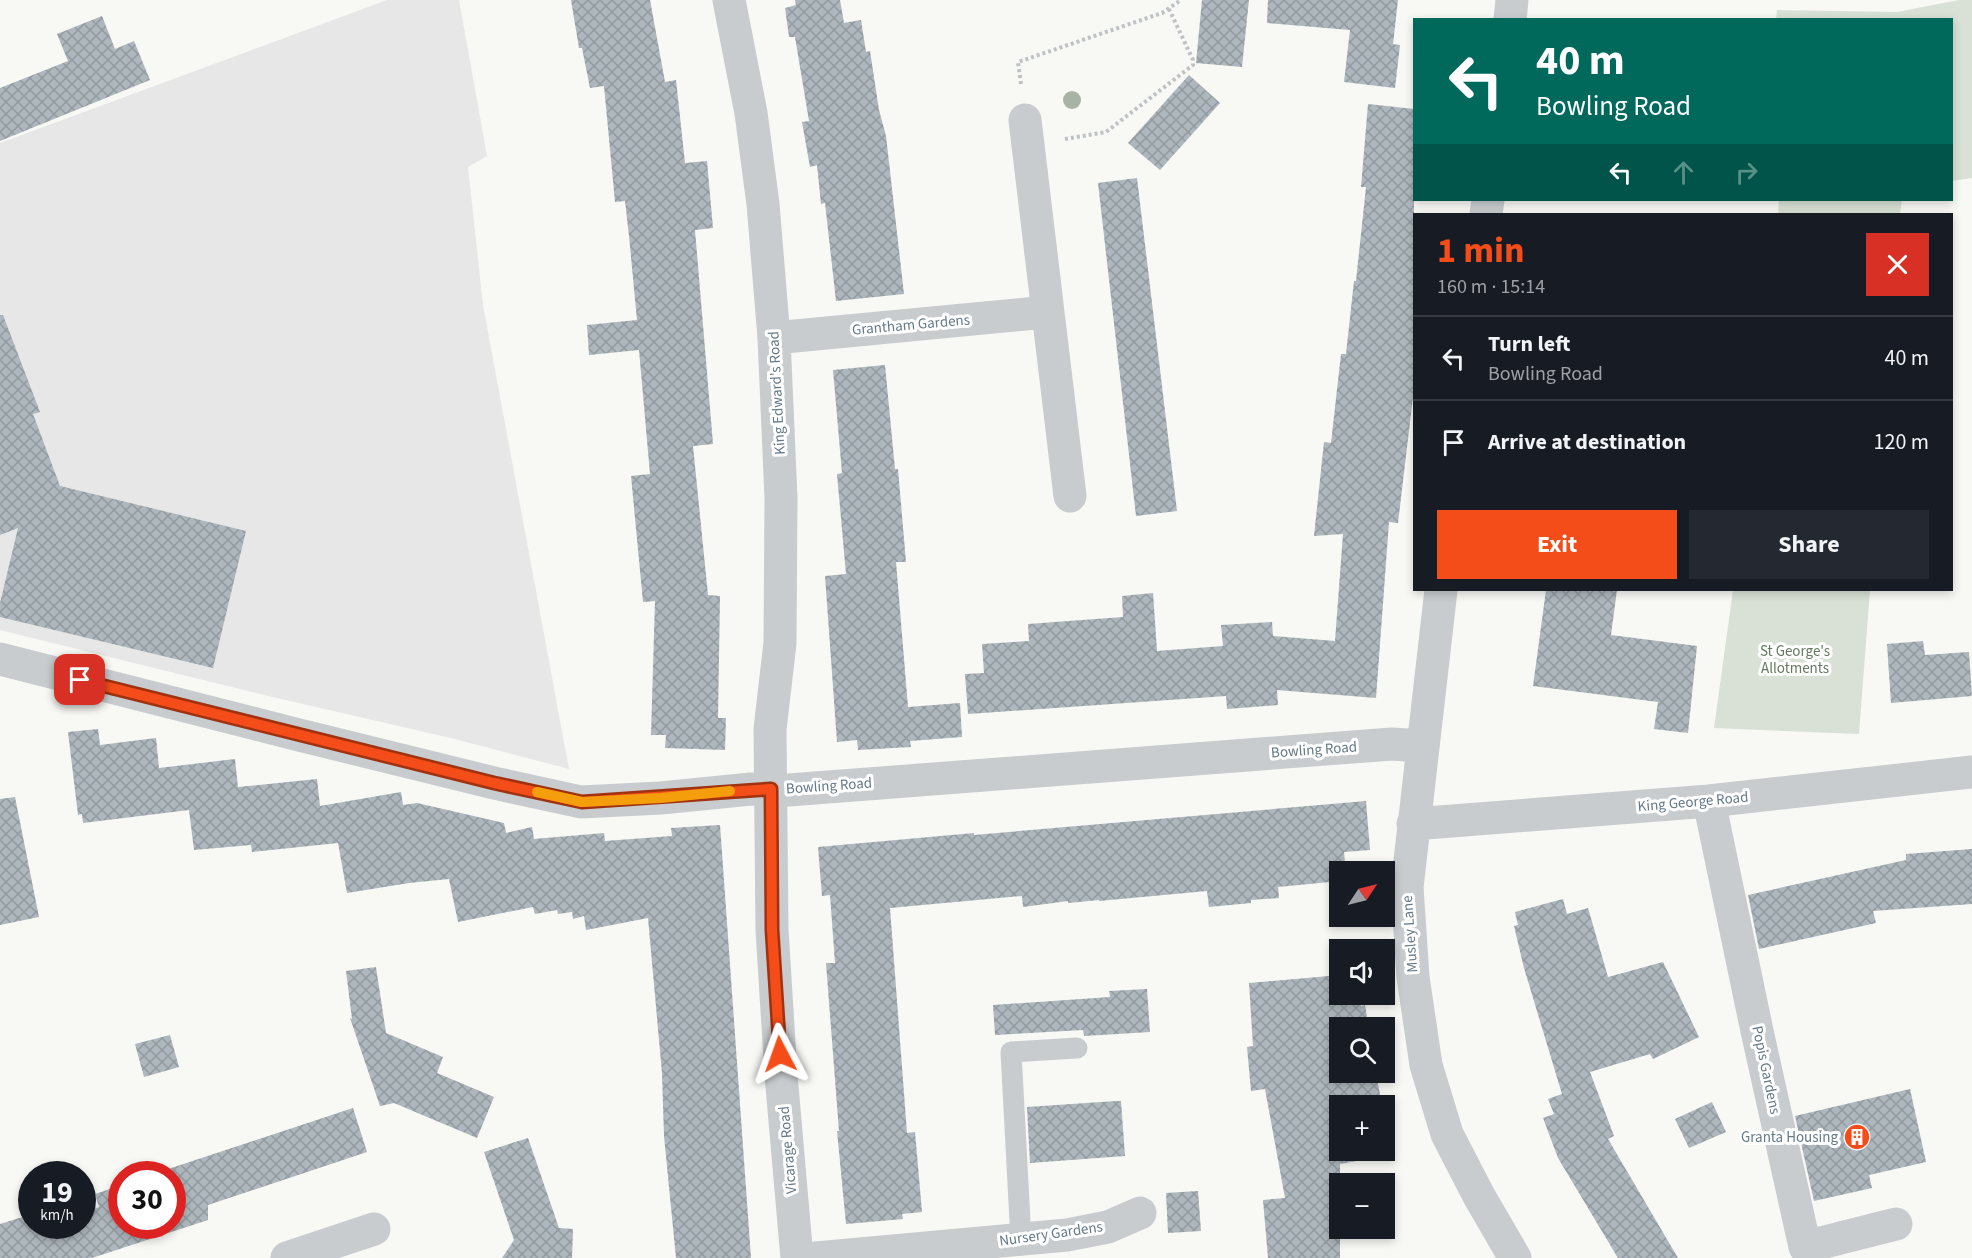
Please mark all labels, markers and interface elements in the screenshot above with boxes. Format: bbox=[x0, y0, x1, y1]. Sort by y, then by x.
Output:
text: 40 m bbox=[1536, 31, 1625, 91]
icon: left bbox=[1437, 42, 1515, 120]
text: Bowling Road bbox=[1536, 87, 1691, 126]
icon: left bbox=[1604, 156, 1637, 189]
icon: ahead bbox=[1667, 156, 1700, 189]
icon: right bbox=[1730, 156, 1763, 189]
text: 1 min bbox=[1437, 225, 1525, 276]
button: close bbox=[1866, 233, 1929, 296]
text: 160 m · 15:14 bbox=[1437, 273, 1545, 301]
street label: Grantham Gardens bbox=[851, 309, 971, 341]
text: Turn left bbox=[1488, 328, 1570, 360]
street label: King Edward's Road bbox=[763, 331, 791, 455]
icon: left bbox=[1437, 342, 1470, 375]
text: 40 m bbox=[1884, 342, 1929, 374]
text: Bowling Road bbox=[1488, 360, 1603, 388]
icon: arrive bbox=[1437, 426, 1470, 459]
text: Arrive at destination bbox=[1488, 426, 1686, 458]
text: 120 m bbox=[1874, 426, 1929, 458]
button: Exit bbox=[1437, 510, 1677, 579]
button: Share bbox=[1689, 510, 1929, 579]
park label: St George's Allotments bbox=[1760, 641, 1830, 679]
pin bbox=[54, 654, 105, 705]
icon: arrive bbox=[63, 663, 96, 696]
street label: Bowling Road bbox=[1270, 737, 1358, 763]
street label: Bowling Road bbox=[785, 773, 873, 799]
street label: King George Road bbox=[1637, 787, 1749, 817]
north arrow bbox=[1329, 861, 1395, 927]
map controls bbox=[1329, 861, 1395, 1239]
street label: Musley Lane bbox=[1397, 895, 1423, 973]
button: sound bbox=[1329, 939, 1395, 1005]
button: search bbox=[1329, 1017, 1395, 1083]
position arrow bbox=[748, 1022, 812, 1086]
street label: Popis Gardens bbox=[1746, 1024, 1786, 1116]
button: + bbox=[1329, 1095, 1395, 1161]
street label: Vicarage Road bbox=[774, 1105, 802, 1195]
building icon: Granta Housing bbox=[1842, 1122, 1872, 1152]
place label: Granta Housing bbox=[1741, 1127, 1838, 1148]
speed limit sign: 30 bbox=[108, 1161, 186, 1239]
text: 19 bbox=[41, 1171, 73, 1214]
button: − bbox=[1329, 1173, 1395, 1239]
text: km/h bbox=[40, 1205, 74, 1226]
street label: Nursery Gardens bbox=[998, 1216, 1104, 1252]

